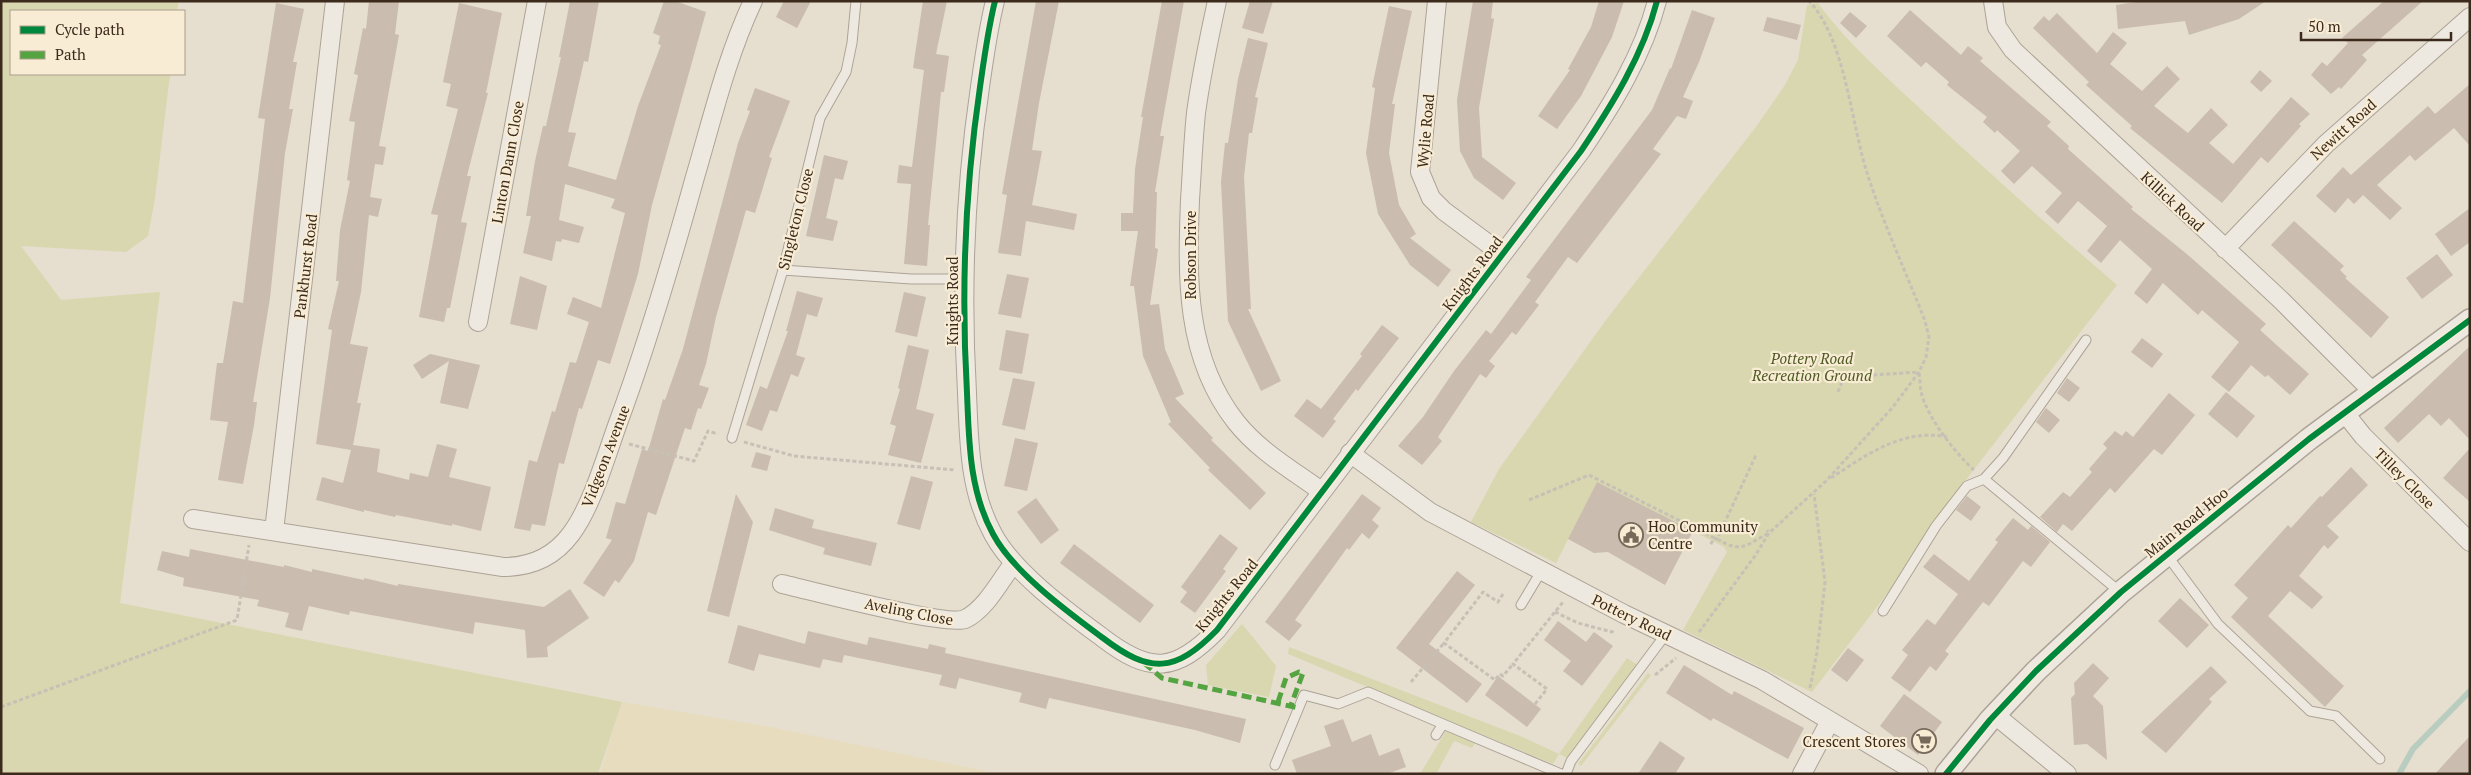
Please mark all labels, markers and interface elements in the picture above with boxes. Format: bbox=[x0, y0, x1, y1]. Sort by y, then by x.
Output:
legend bbox=[10, 10, 185, 75]
scale bar bbox=[2301, 10, 2451, 42]
text: 50 m bbox=[2308, 16, 2341, 36]
text: Cycle path bbox=[55, 19, 125, 39]
text: Path bbox=[55, 44, 86, 64]
street label: Wylie Road bbox=[1412, 93, 1438, 169]
street label: Newitt Road bbox=[2306, 94, 2380, 164]
street label: Linton Dann Close bbox=[486, 99, 528, 225]
street label: Singleton Close bbox=[773, 166, 817, 272]
street label: Killick Road bbox=[2137, 167, 2209, 235]
street label: Robson Drive bbox=[1180, 211, 1200, 299]
street label: Pankhurst Road bbox=[289, 212, 321, 320]
street label: Knights Road bbox=[1437, 231, 1507, 315]
street label: Knights Road bbox=[942, 257, 962, 345]
park label: Pottery Road Recreation Ground bbox=[1751, 348, 1873, 385]
street label: Vidgeon Avenue bbox=[576, 402, 634, 510]
street label: Tilley Close bbox=[2370, 443, 2440, 513]
street label: Main Road Hoo bbox=[2140, 482, 2232, 562]
place label: Hoo Community Centre bbox=[1648, 516, 1758, 553]
public building icon: Hoo Community Centre bbox=[1618, 522, 1644, 548]
street label: Knights Road bbox=[1190, 554, 1262, 636]
street label: Pottery Road bbox=[1589, 589, 1675, 645]
street label: Aveling Close bbox=[863, 593, 955, 629]
supermarket icon: Crescent Stores bbox=[1911, 728, 1937, 754]
place label: Crescent Stores bbox=[1802, 731, 1906, 751]

